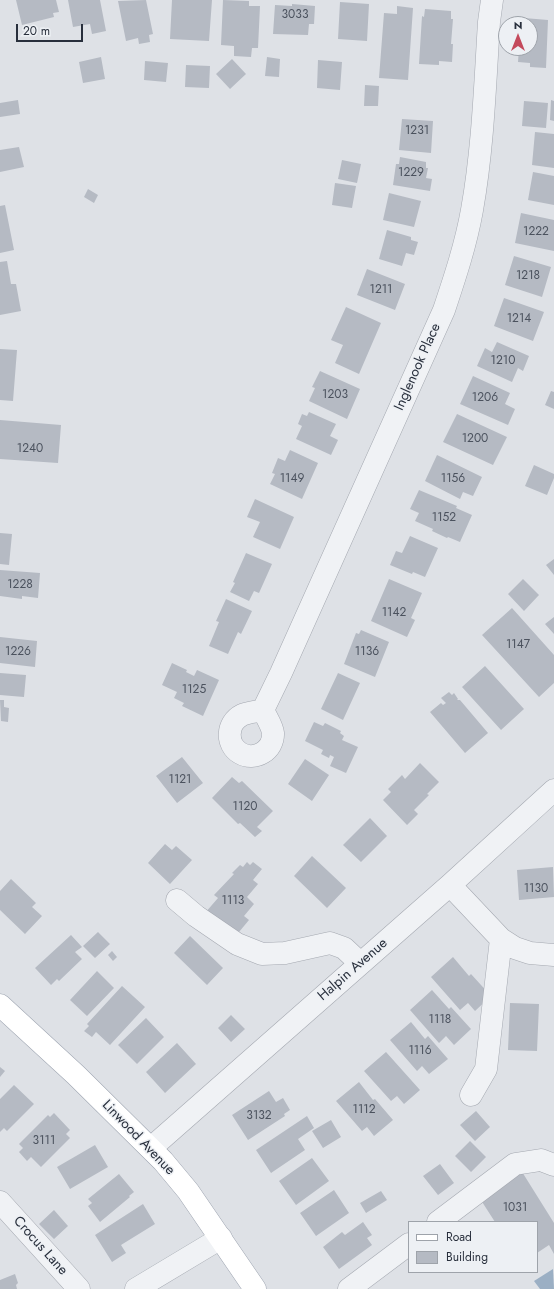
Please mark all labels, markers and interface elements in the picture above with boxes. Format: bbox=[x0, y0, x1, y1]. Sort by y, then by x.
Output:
house number: 3033 bbox=[282, 8, 308, 22]
scale bar bbox=[18, 16, 85, 42]
north arrow bbox=[498, 16, 538, 56]
text: N bbox=[514, 17, 522, 33]
text: 20 m bbox=[23, 22, 50, 40]
house number: 1231 bbox=[405, 124, 429, 138]
house number: 1229 bbox=[398, 166, 424, 180]
house number: 1222 bbox=[523, 225, 549, 239]
house number: 1218 bbox=[516, 269, 540, 283]
house number: 1211 bbox=[369, 283, 393, 297]
house number: 1214 bbox=[507, 312, 531, 326]
street label: Inglenook Place bbox=[391, 321, 445, 413]
house number: 1210 bbox=[491, 354, 515, 368]
house number: 1203 bbox=[322, 388, 348, 402]
house number: 1206 bbox=[472, 391, 498, 405]
house number: 1200 bbox=[462, 432, 488, 446]
house number: 1240 bbox=[17, 442, 43, 456]
house number: 1149 bbox=[280, 472, 304, 486]
house number: 1156 bbox=[441, 472, 465, 486]
house number: 1152 bbox=[432, 511, 456, 525]
house number: 1228 bbox=[7, 578, 33, 592]
house number: 1142 bbox=[382, 606, 406, 620]
house number: 1147 bbox=[506, 638, 530, 652]
house number: 1226 bbox=[5, 645, 31, 659]
house number: 1136 bbox=[355, 645, 379, 659]
house number: 1125 bbox=[182, 683, 206, 697]
house number: 1121 bbox=[168, 773, 192, 787]
house number: 1120 bbox=[233, 800, 257, 814]
house number: 1130 bbox=[524, 882, 548, 896]
house number: 1113 bbox=[222, 894, 244, 908]
street label: Halpin Avenue bbox=[315, 935, 391, 1005]
house number: 1118 bbox=[429, 1013, 451, 1027]
house number: 1116 bbox=[408, 1044, 432, 1058]
street label: Linwood Avenue bbox=[98, 1097, 178, 1179]
house number: 1112 bbox=[352, 1103, 376, 1117]
house number: 3132 bbox=[246, 1109, 272, 1123]
house number: 3111 bbox=[33, 1134, 55, 1148]
house number: 1031 bbox=[503, 1201, 527, 1215]
street label: Crocus Lane bbox=[9, 1213, 71, 1279]
legend bbox=[408, 1221, 538, 1273]
text: Road bbox=[446, 1228, 472, 1246]
text: Building bbox=[446, 1248, 488, 1266]

